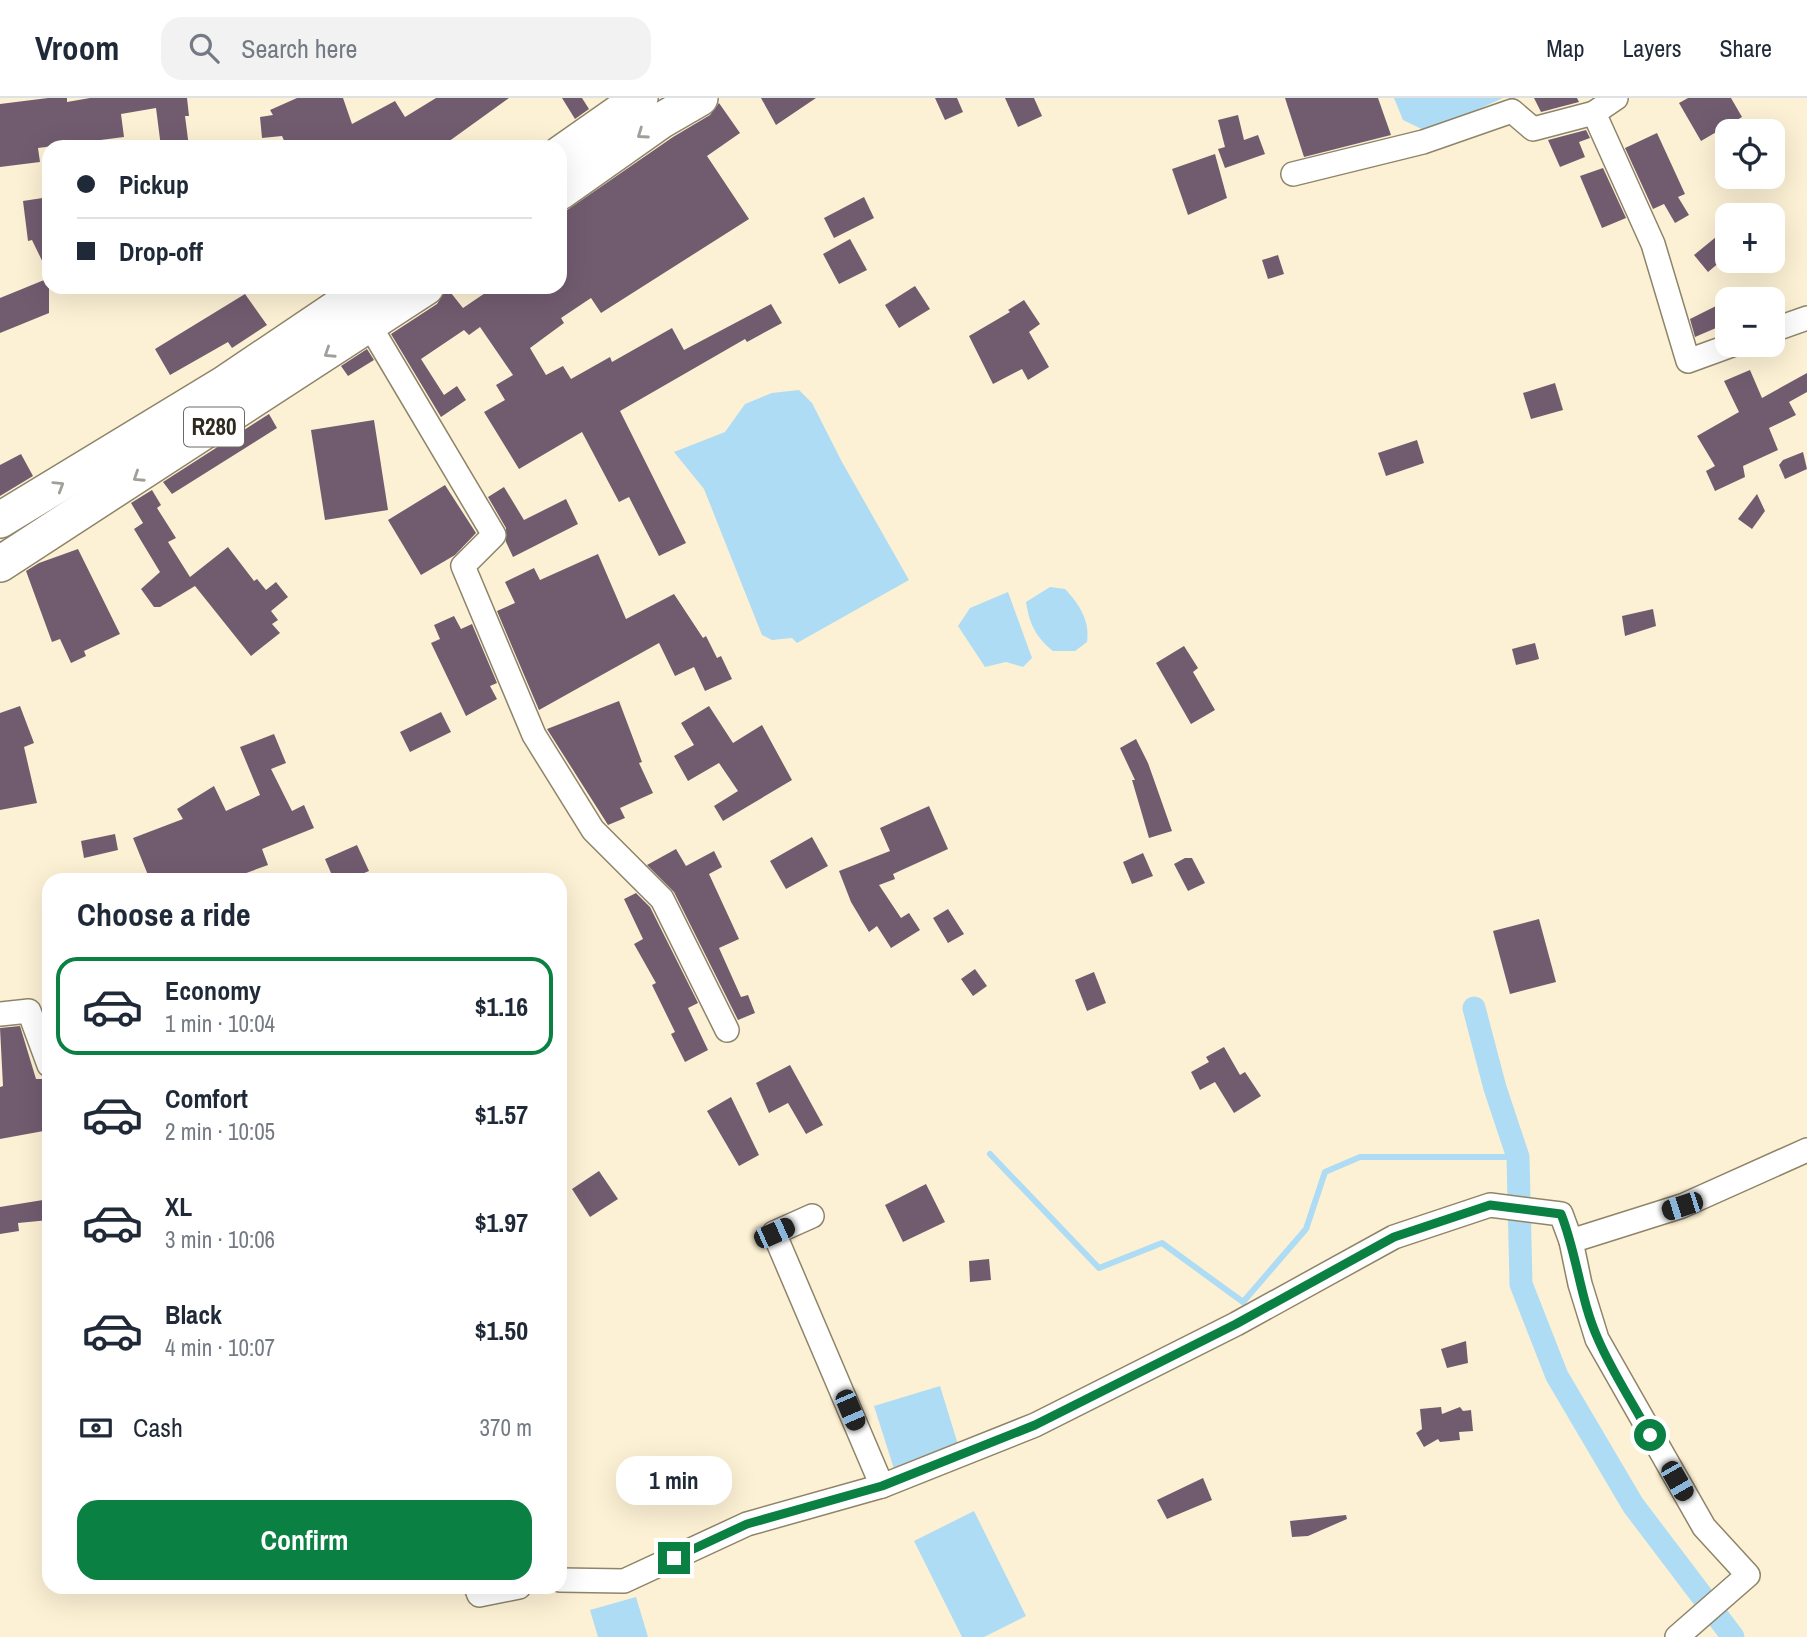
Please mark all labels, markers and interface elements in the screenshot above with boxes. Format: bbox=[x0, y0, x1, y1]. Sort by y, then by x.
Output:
search box bbox=[161, 17, 651, 80]
text: Vroom bbox=[35, 26, 119, 70]
icon: search bbox=[185, 29, 223, 67]
text: Search here bbox=[241, 31, 357, 66]
text: Map bbox=[1546, 32, 1584, 64]
text: Layers bbox=[1622, 32, 1681, 64]
text: Share bbox=[1719, 32, 1772, 64]
map controls bbox=[1715, 119, 1785, 357]
button: locate bbox=[1715, 119, 1785, 189]
one-way arrow bbox=[637, 126, 650, 138]
text: Pickup bbox=[119, 167, 189, 202]
button: + bbox=[1715, 203, 1785, 273]
text: Drop-off bbox=[119, 234, 203, 269]
button: − bbox=[1715, 287, 1785, 357]
one-way arrow bbox=[324, 345, 337, 357]
road number: R280 bbox=[184, 408, 244, 446]
one-way arrow bbox=[133, 468, 146, 481]
one-way arrow bbox=[52, 482, 65, 495]
text: Choose a ride bbox=[77, 893, 251, 936]
text: Economy bbox=[165, 973, 261, 1008]
icon: car bbox=[81, 975, 144, 1038]
text: $1.16 bbox=[475, 989, 528, 1024]
text: 1 min · 10:04 bbox=[165, 1008, 275, 1039]
text: Comfort bbox=[165, 1081, 248, 1116]
icon: car bbox=[81, 1083, 144, 1146]
text: $1.57 bbox=[475, 1097, 528, 1132]
text: 2 min · 10:05 bbox=[165, 1116, 275, 1147]
text: XL bbox=[165, 1189, 192, 1224]
car bbox=[1659, 1190, 1706, 1222]
icon: car bbox=[81, 1191, 144, 1254]
text: $1.97 bbox=[475, 1205, 528, 1240]
car bbox=[751, 1215, 798, 1251]
text: 3 min · 10:06 bbox=[165, 1224, 275, 1255]
text: Black bbox=[165, 1297, 222, 1332]
icon: car bbox=[81, 1299, 144, 1362]
text: $1.50 bbox=[475, 1313, 528, 1348]
text: 4 min · 10:07 bbox=[165, 1332, 275, 1363]
car bbox=[833, 1387, 868, 1433]
icon: cash bbox=[77, 1409, 115, 1447]
text: Cash bbox=[133, 1410, 183, 1445]
text: 370 m bbox=[480, 1412, 532, 1443]
route start bbox=[1634, 1419, 1666, 1451]
callout: 1 min bbox=[616, 1456, 732, 1506]
car bbox=[1658, 1458, 1697, 1504]
text: 1 min bbox=[649, 1465, 699, 1496]
button: Confirm bbox=[77, 1500, 532, 1580]
route end bbox=[658, 1542, 690, 1574]

